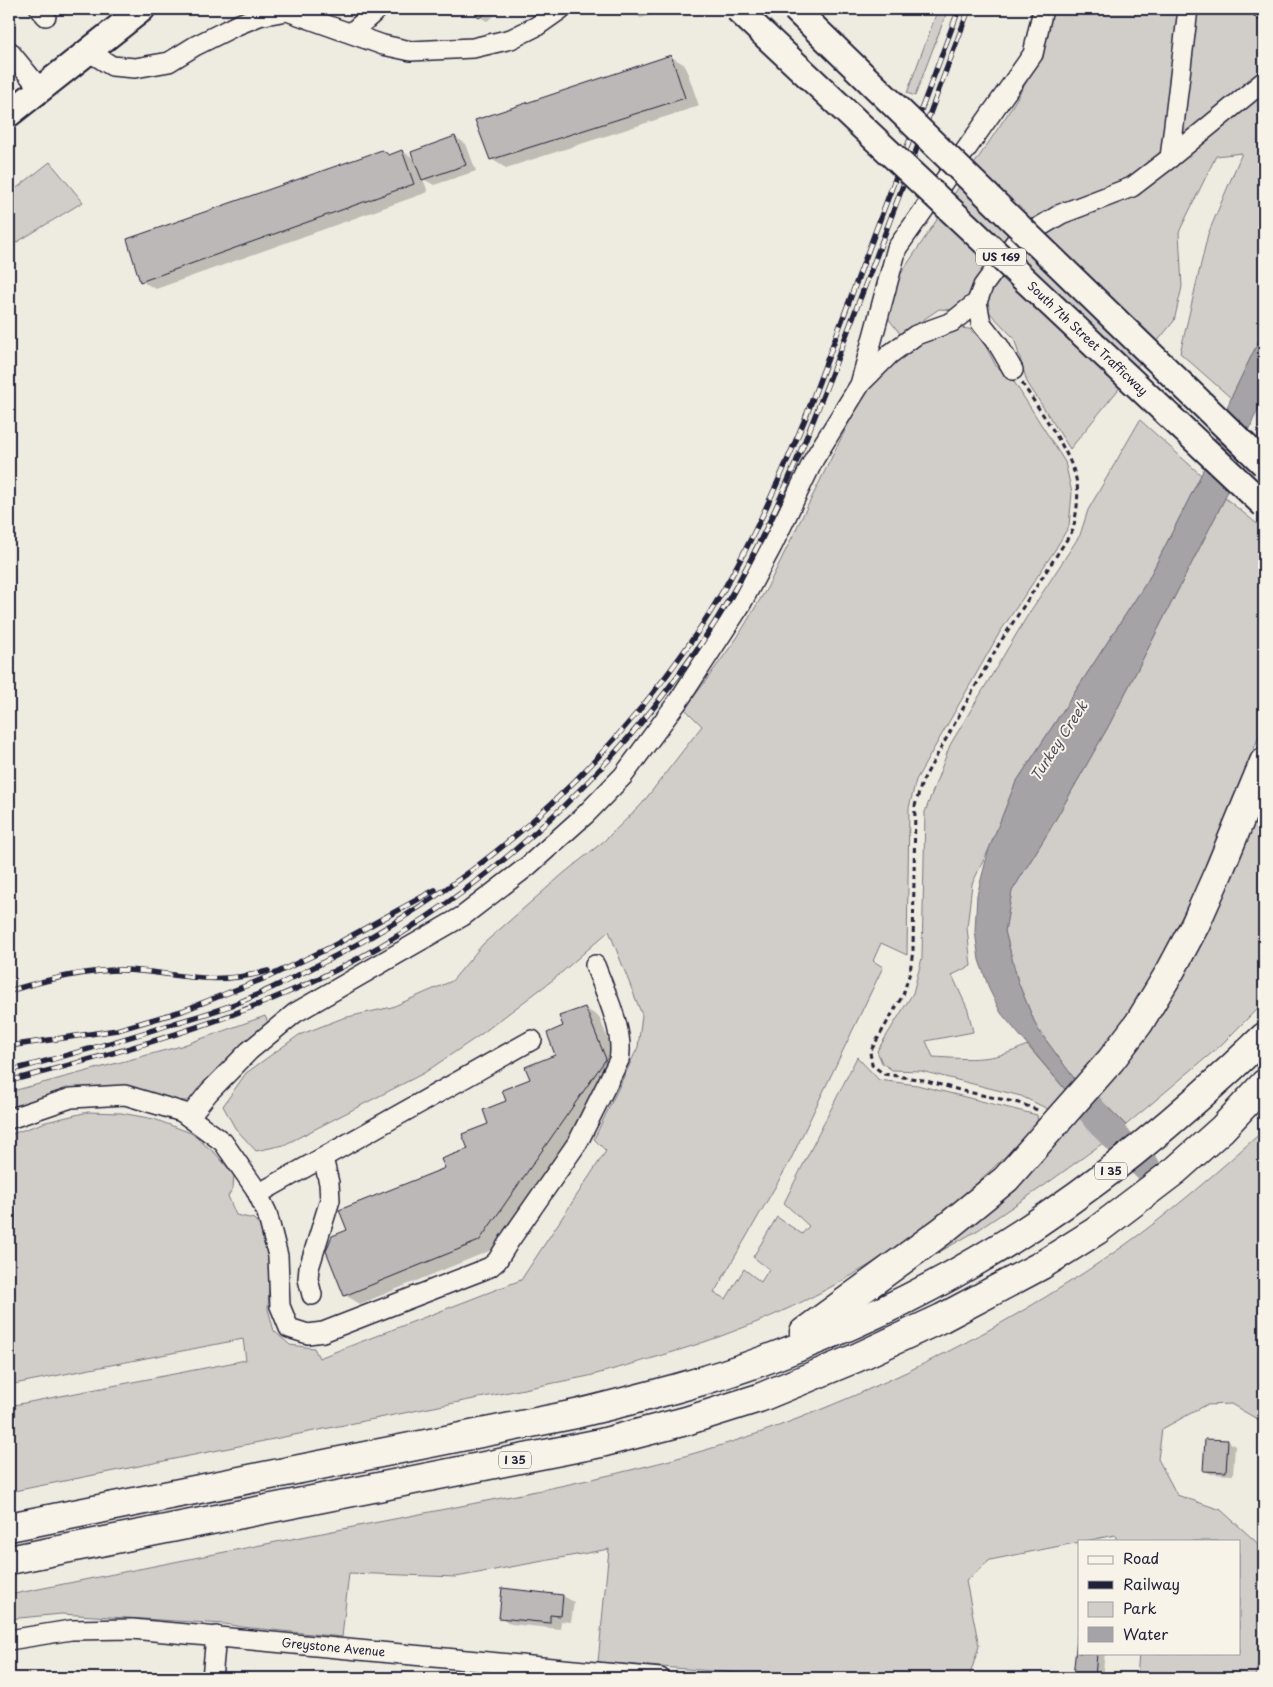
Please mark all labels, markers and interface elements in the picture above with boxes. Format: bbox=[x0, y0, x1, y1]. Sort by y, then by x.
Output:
road number: US 169 bbox=[976, 248, 1026, 266]
street label: South 7th Street Trafficway bbox=[1024, 277, 1152, 399]
water label: Turkey Creek bbox=[1025, 695, 1093, 785]
road number: I 35 bbox=[1095, 1162, 1127, 1180]
road number: I 35 bbox=[499, 1452, 531, 1468]
legend bbox=[1078, 1540, 1240, 1654]
text: Road bbox=[1123, 1546, 1159, 1569]
text: Railway bbox=[1123, 1572, 1180, 1595]
text: Park bbox=[1123, 1596, 1157, 1619]
text: Water bbox=[1123, 1622, 1168, 1645]
street label: Greystone Avenue bbox=[281, 1633, 386, 1660]

